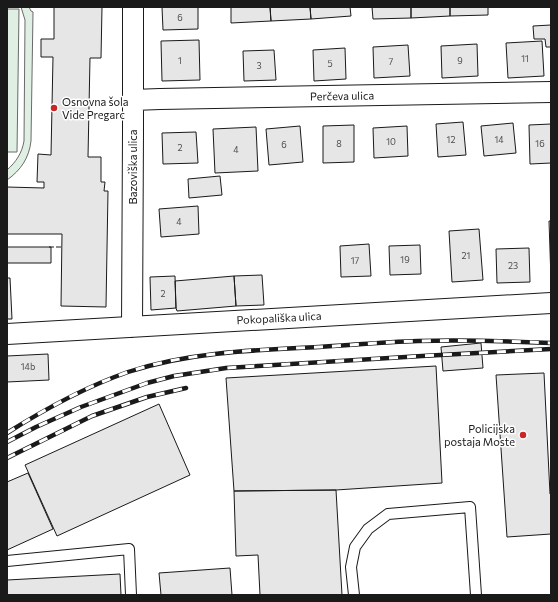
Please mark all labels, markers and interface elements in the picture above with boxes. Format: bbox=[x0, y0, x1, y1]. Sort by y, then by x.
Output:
house number: 6 bbox=[177, 12, 183, 23]
house number: 11 bbox=[521, 53, 529, 64]
house number: 1 bbox=[178, 55, 182, 66]
house number: 9 bbox=[457, 55, 463, 66]
house number: 7 bbox=[389, 56, 394, 67]
house number: 5 bbox=[327, 58, 333, 69]
house number: 3 bbox=[256, 60, 262, 71]
street label: Perčeva ulica bbox=[310, 88, 374, 103]
place label: Osnovna šola Vide Pregarc bbox=[62, 95, 129, 121]
marker: Osnovna šola Vide Pregarc bbox=[49, 103, 59, 113]
street label: Bazoviška ulica bbox=[126, 130, 139, 204]
house number: 12 bbox=[447, 134, 455, 145]
house number: 14 bbox=[494, 134, 504, 145]
house number: 10 bbox=[386, 136, 396, 147]
house number: 8 bbox=[336, 138, 342, 149]
house number: 16 bbox=[535, 138, 545, 149]
house number: 6 bbox=[281, 139, 287, 150]
house number: 2 bbox=[178, 142, 183, 153]
house number: 4 bbox=[233, 144, 239, 155]
house number: 4 bbox=[176, 216, 182, 227]
house number: 21 bbox=[462, 250, 470, 261]
house number: 19 bbox=[400, 254, 410, 265]
house number: 17 bbox=[351, 255, 360, 266]
house number: 23 bbox=[508, 260, 518, 271]
house number: 2 bbox=[161, 288, 166, 299]
street label: Pokopališka ulica bbox=[236, 309, 322, 326]
house number: 14b bbox=[21, 361, 35, 372]
place label: Policijska postaja Moste bbox=[444, 422, 515, 448]
marker: Policijska postaja Moste bbox=[518, 430, 528, 440]

